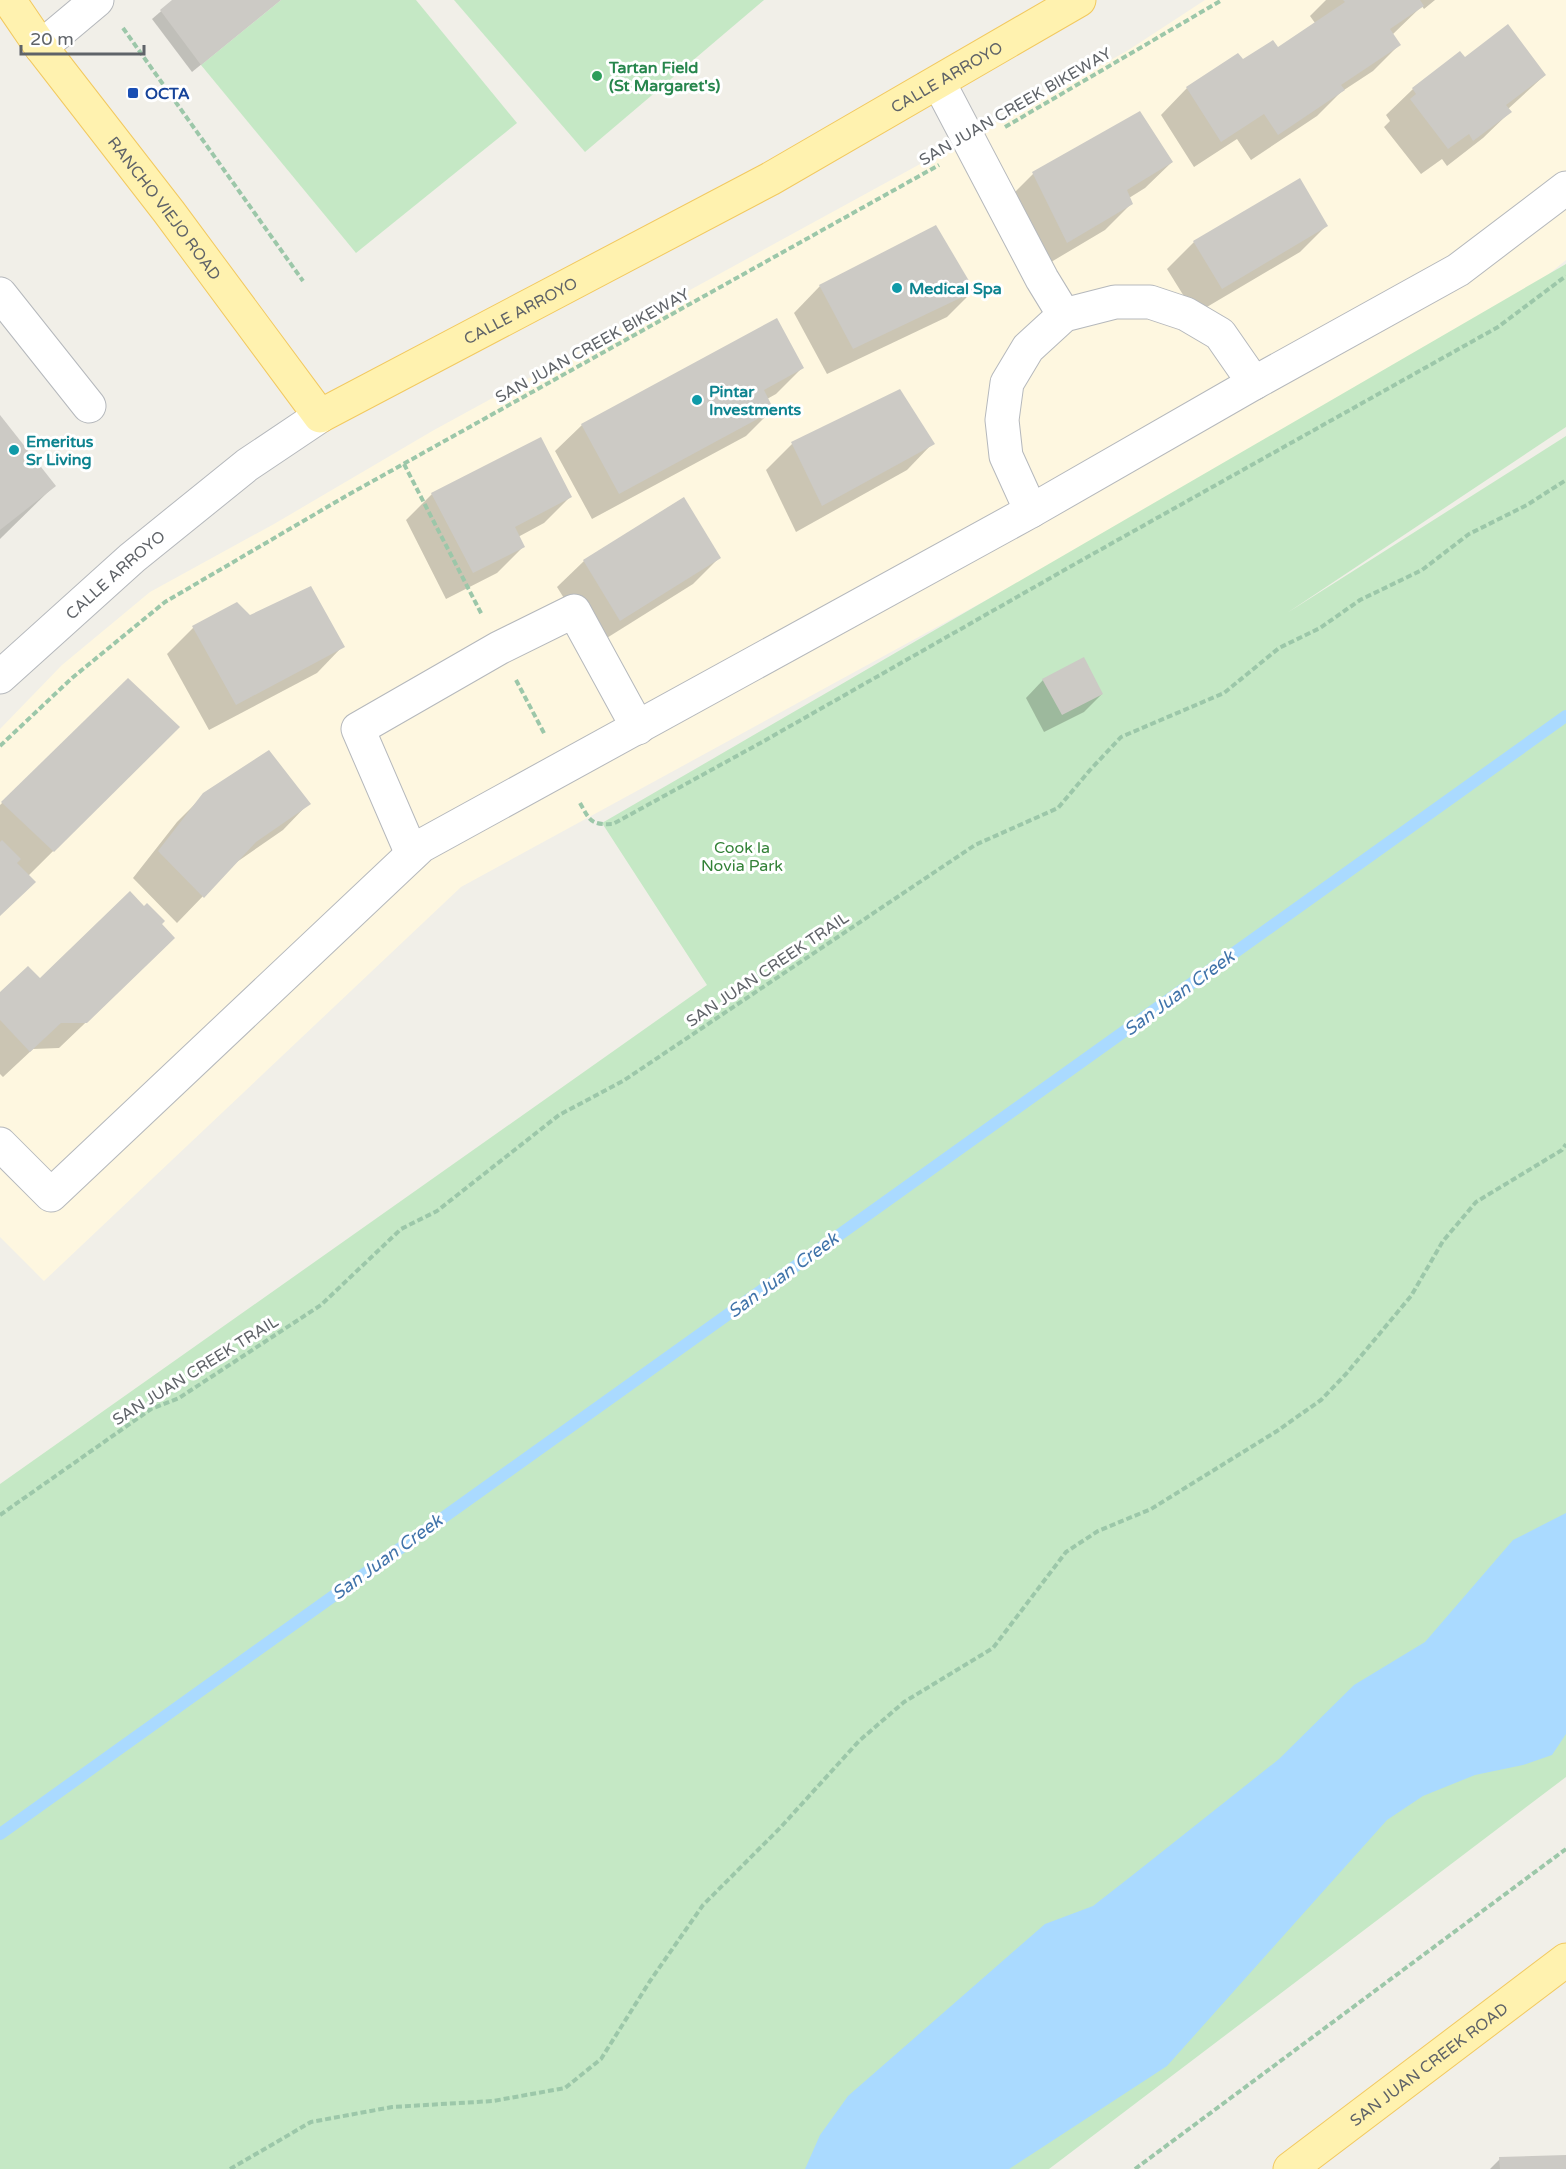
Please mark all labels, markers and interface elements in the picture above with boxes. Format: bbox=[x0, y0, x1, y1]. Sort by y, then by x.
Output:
scale bar bbox=[21, 18, 144, 56]
text: 20 m bbox=[30, 28, 74, 50]
street label: CALLE ARROYO bbox=[887, 37, 1006, 118]
street label: SAN JUAN CREEK BIKEWAY bbox=[916, 44, 1115, 170]
place label: Tartan Field (St Margaret's) bbox=[608, 58, 720, 96]
marker: Tartan Field (St Margaret's) bbox=[590, 69, 604, 83]
place label: OCTA bbox=[145, 84, 190, 104]
marker: OCTA bbox=[126, 86, 140, 100]
street label: RANCHO VIEJO ROAD bbox=[103, 133, 225, 284]
street label: CALLE ARROYO bbox=[461, 273, 581, 350]
place label: Medical Spa bbox=[909, 279, 1002, 299]
marker: Medical Spa bbox=[890, 281, 904, 295]
street label: SAN JUAN CREEK BIKEWAY bbox=[492, 284, 693, 408]
place label: Pintar Investments bbox=[709, 382, 802, 420]
marker: Pintar Investments bbox=[690, 393, 704, 407]
place label: Emeritus Sr Living bbox=[26, 432, 94, 470]
marker: Emeritus Sr Living bbox=[7, 443, 21, 457]
street label: CALLE ARROYO bbox=[62, 526, 169, 624]
park label: Cook la Novia Park bbox=[701, 838, 783, 876]
street label: SAN JUAN CREEK TRAIL bbox=[683, 908, 853, 1032]
water label: San Juan Creek bbox=[1119, 945, 1239, 1040]
water label: San Juan Creek bbox=[723, 1227, 843, 1322]
street label: SAN JUAN CREEK TRAIL bbox=[109, 1312, 282, 1430]
water label: San Juan Creek bbox=[327, 1509, 447, 1604]
street label: SAN JUAN CREEK ROAD bbox=[1346, 1998, 1512, 2131]

